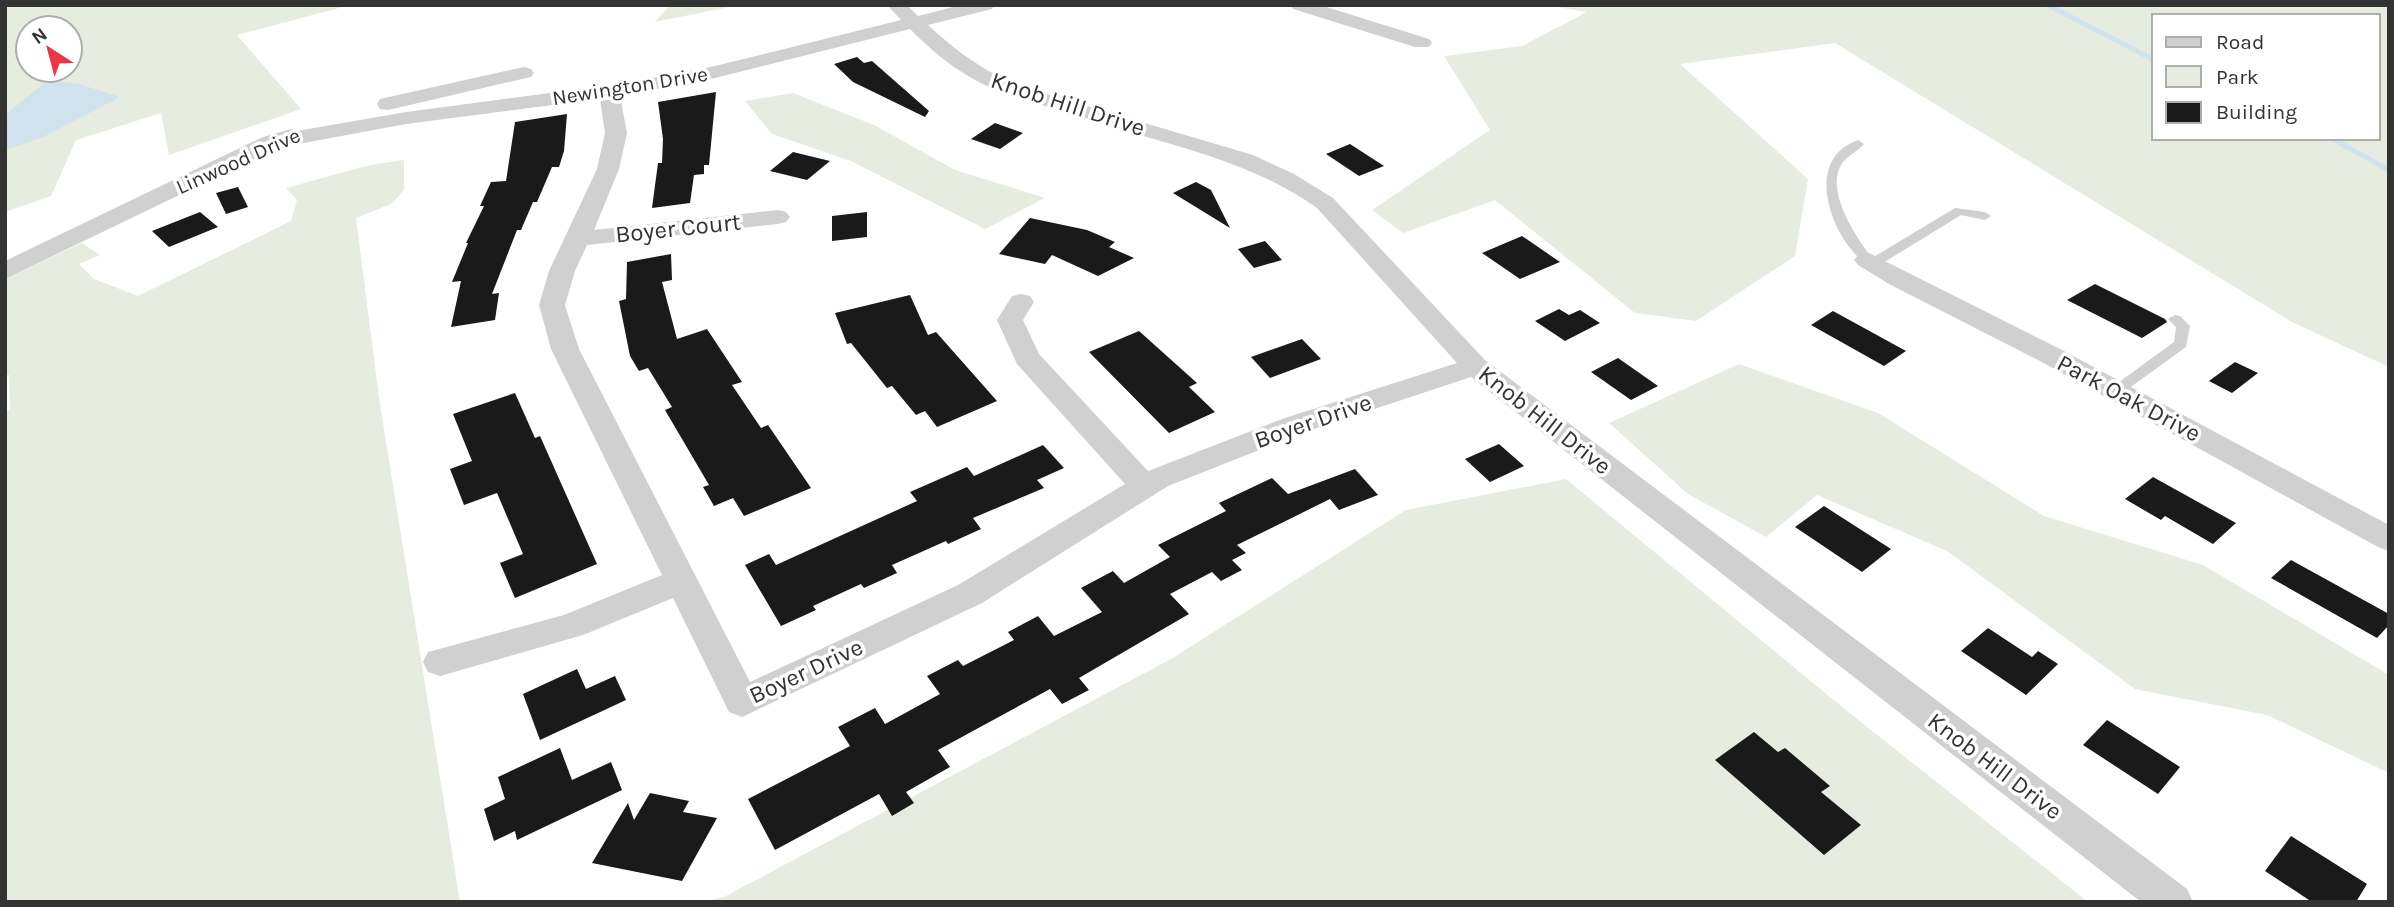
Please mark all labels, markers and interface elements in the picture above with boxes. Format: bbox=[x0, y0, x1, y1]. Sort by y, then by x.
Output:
north arrow bbox=[14, 14, 84, 84]
legend bbox=[2152, 14, 2380, 140]
text: N bbox=[28, 23, 52, 49]
text: Road bbox=[2216, 30, 2264, 54]
street label: Newington Drive bbox=[550, 62, 710, 110]
text: Park bbox=[2216, 65, 2259, 89]
street label: Knob Hill Drive bbox=[987, 66, 1149, 142]
text: Building bbox=[2216, 100, 2297, 124]
street label: Linwood Drive bbox=[172, 123, 304, 199]
street label: Boyer Court bbox=[614, 207, 742, 249]
street label: Park Oak Drive bbox=[2053, 348, 2205, 448]
street label: Knob Hill Drive bbox=[1473, 360, 1617, 480]
street label: Boyer Drive bbox=[1251, 388, 1375, 454]
street label: Boyer Drive bbox=[745, 633, 867, 709]
street label: Knob Hill Drive bbox=[1922, 707, 2068, 825]

